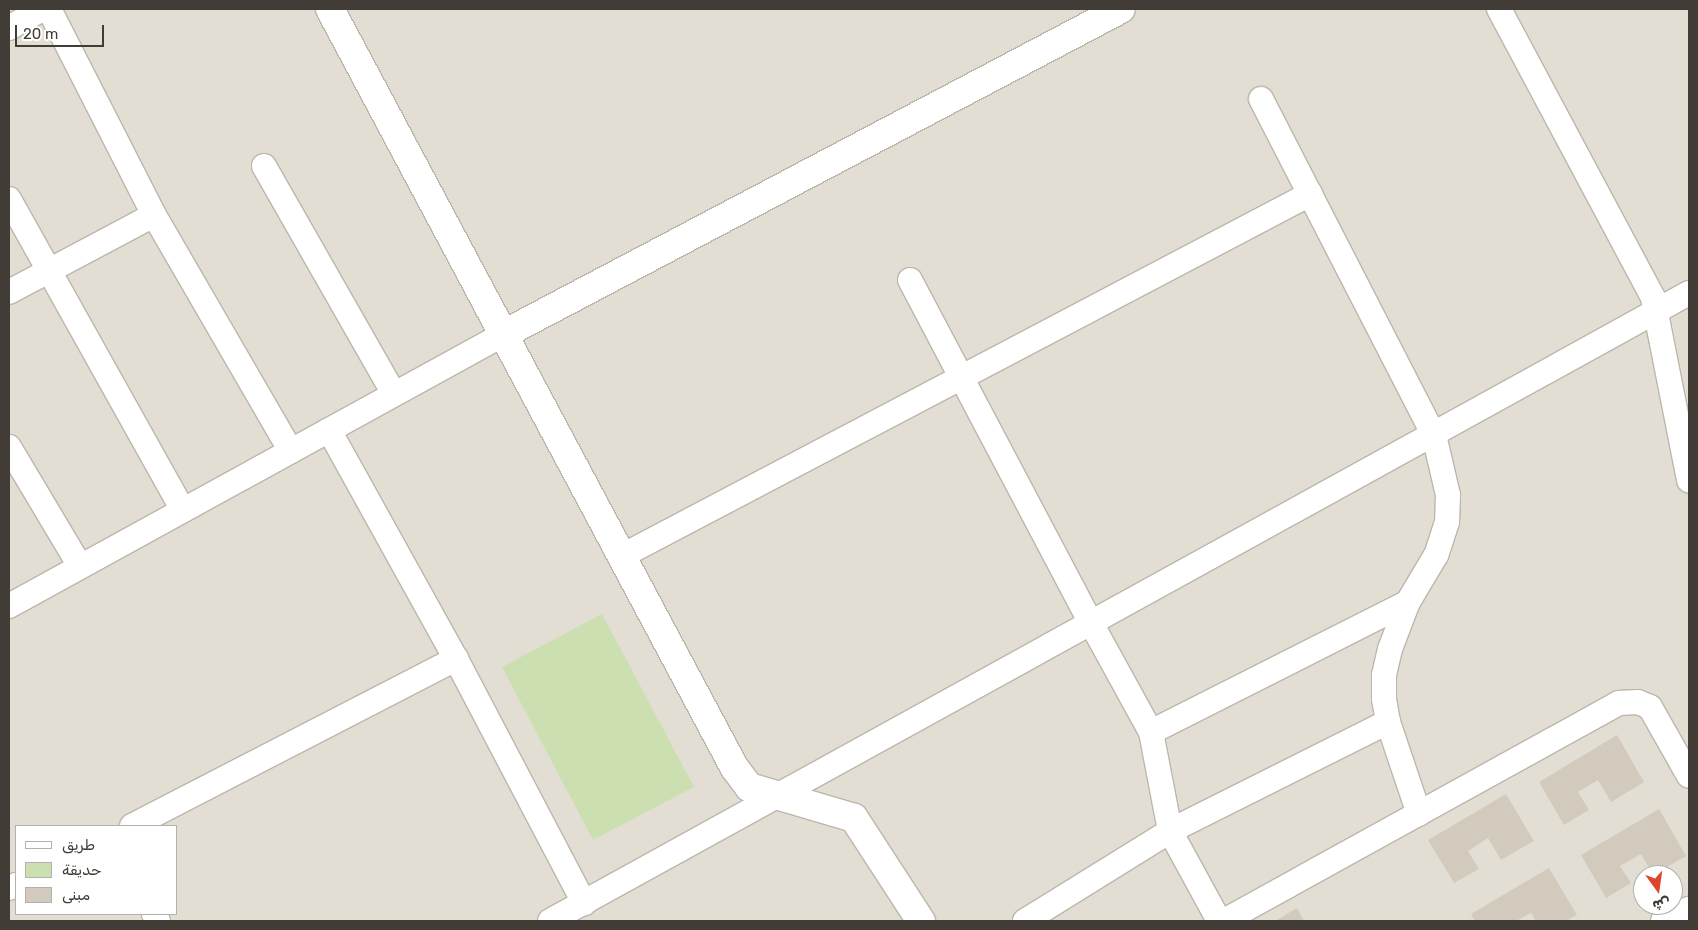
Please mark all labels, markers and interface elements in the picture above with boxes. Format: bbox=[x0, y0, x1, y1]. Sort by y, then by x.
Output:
scale bar bbox=[18, 15, 106, 47]
text: 20 m bbox=[23, 25, 58, 43]
legend bbox=[15, 825, 178, 915]
text: طريق bbox=[62, 836, 95, 854]
text: حديقة bbox=[62, 861, 102, 879]
north arrow bbox=[1633, 865, 1683, 915]
text: مبنى bbox=[62, 886, 90, 904]
text: ش bbox=[1651, 894, 1672, 914]

